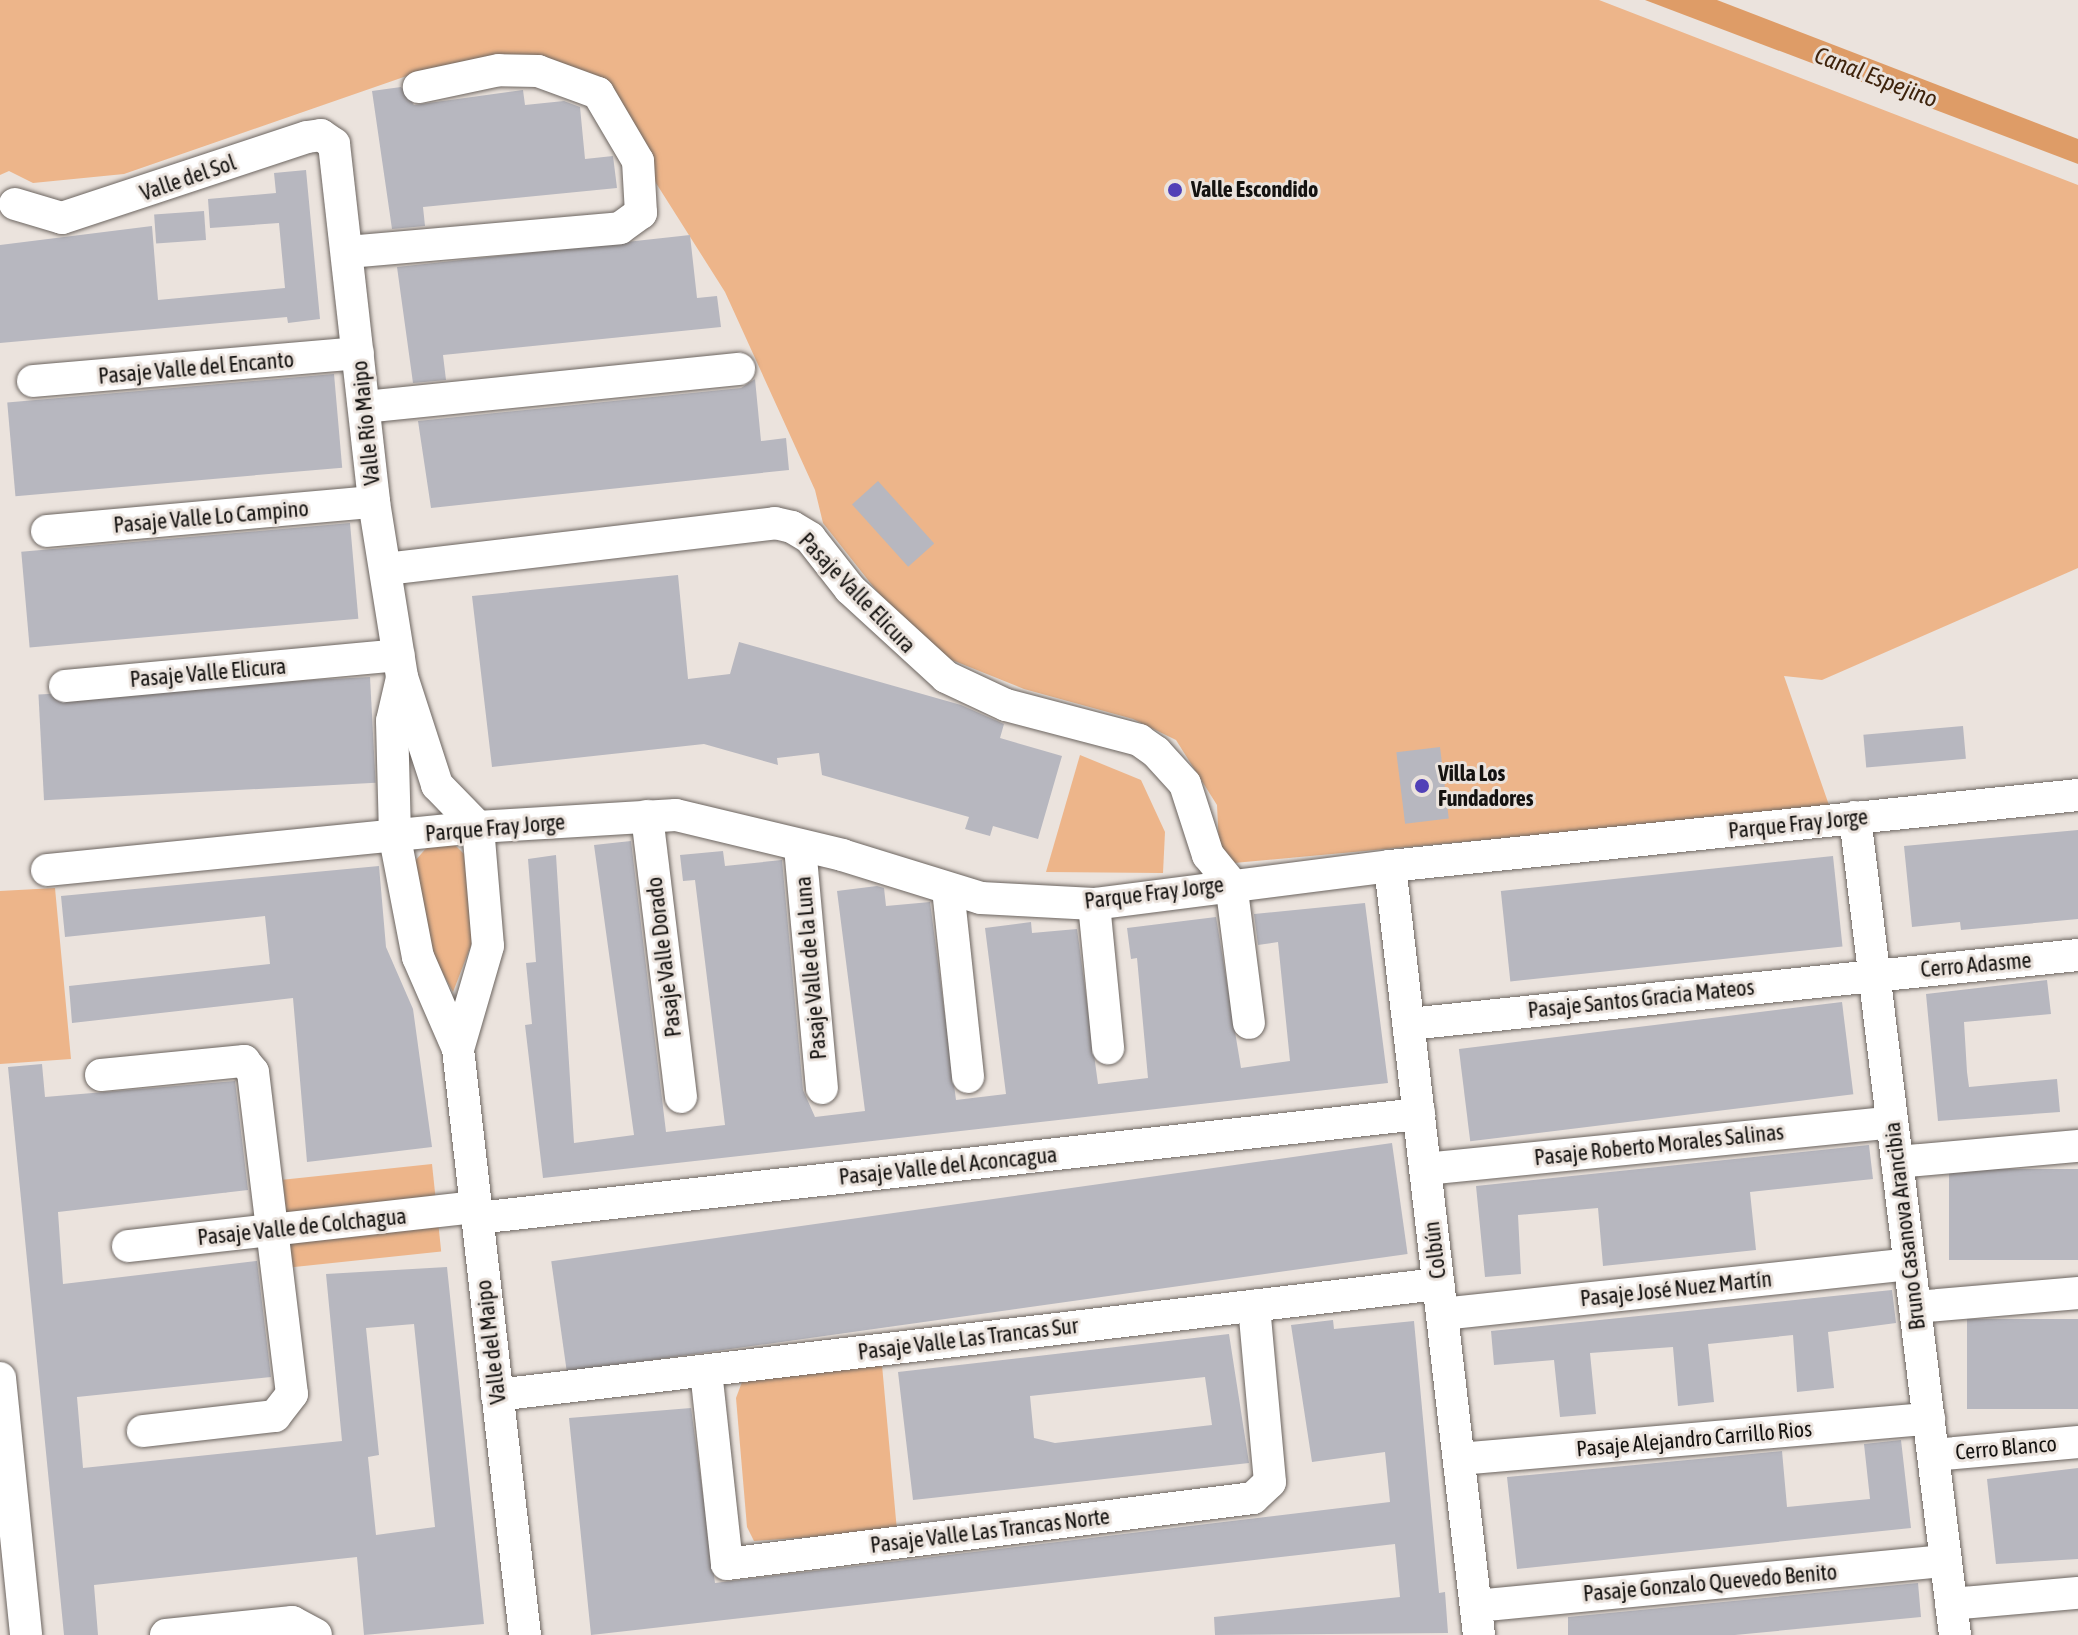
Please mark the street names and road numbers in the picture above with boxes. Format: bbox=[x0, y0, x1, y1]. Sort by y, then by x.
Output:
street label: Valle del Sol bbox=[137, 149, 239, 207]
street label: Pasaje Valle del Encanto bbox=[97, 346, 295, 390]
street label: Valle Río Maipo bbox=[346, 359, 386, 487]
street label: Pasaje Valle Lo Campino bbox=[112, 495, 310, 539]
street label: Pasaje Valle Elicura bbox=[793, 527, 921, 659]
street label: Pasaje Valle Elicura bbox=[129, 653, 287, 693]
street label: Parque Fray Jorge bbox=[1727, 804, 1869, 844]
street label: Parque Fray Jorge bbox=[424, 809, 566, 847]
street label: Parque Fray Jorge bbox=[1083, 871, 1225, 915]
street label: Pasaje Valle Dorado bbox=[641, 875, 687, 1039]
street label: Pasaje Valle de la Luna bbox=[790, 875, 832, 1061]
street label: Cerro Adasme bbox=[1919, 947, 2033, 983]
street label: Pasaje Santos Gracia Mateos bbox=[1527, 974, 1755, 1024]
street label: Pasaje Roberto Morales Salinas bbox=[1533, 1119, 1785, 1171]
street label: Bruno Casanova Arancibia bbox=[1879, 1121, 1931, 1331]
street label: Pasaje Valle del Aconcagua bbox=[838, 1141, 1058, 1191]
street label: Pasaje Valle de Colchagua bbox=[196, 1203, 408, 1251]
street label: Colbún bbox=[1418, 1220, 1452, 1280]
street label: Pasaje José Nuez Martín bbox=[1579, 1266, 1773, 1312]
street label: Valle del Maipo bbox=[470, 1278, 512, 1406]
street label: Pasaje Valle Las Trancas Sur bbox=[856, 1312, 1080, 1366]
street label: Pasaje Alejandro Carrillo Rios bbox=[1575, 1416, 1813, 1462]
street label: Cerro Blanco bbox=[1954, 1430, 2058, 1466]
street label: Pasaje Valle Las Trancas Norte bbox=[869, 1503, 1111, 1559]
street label: Pasaje Gonzalo Quevedo Benito bbox=[1582, 1559, 1838, 1607]

